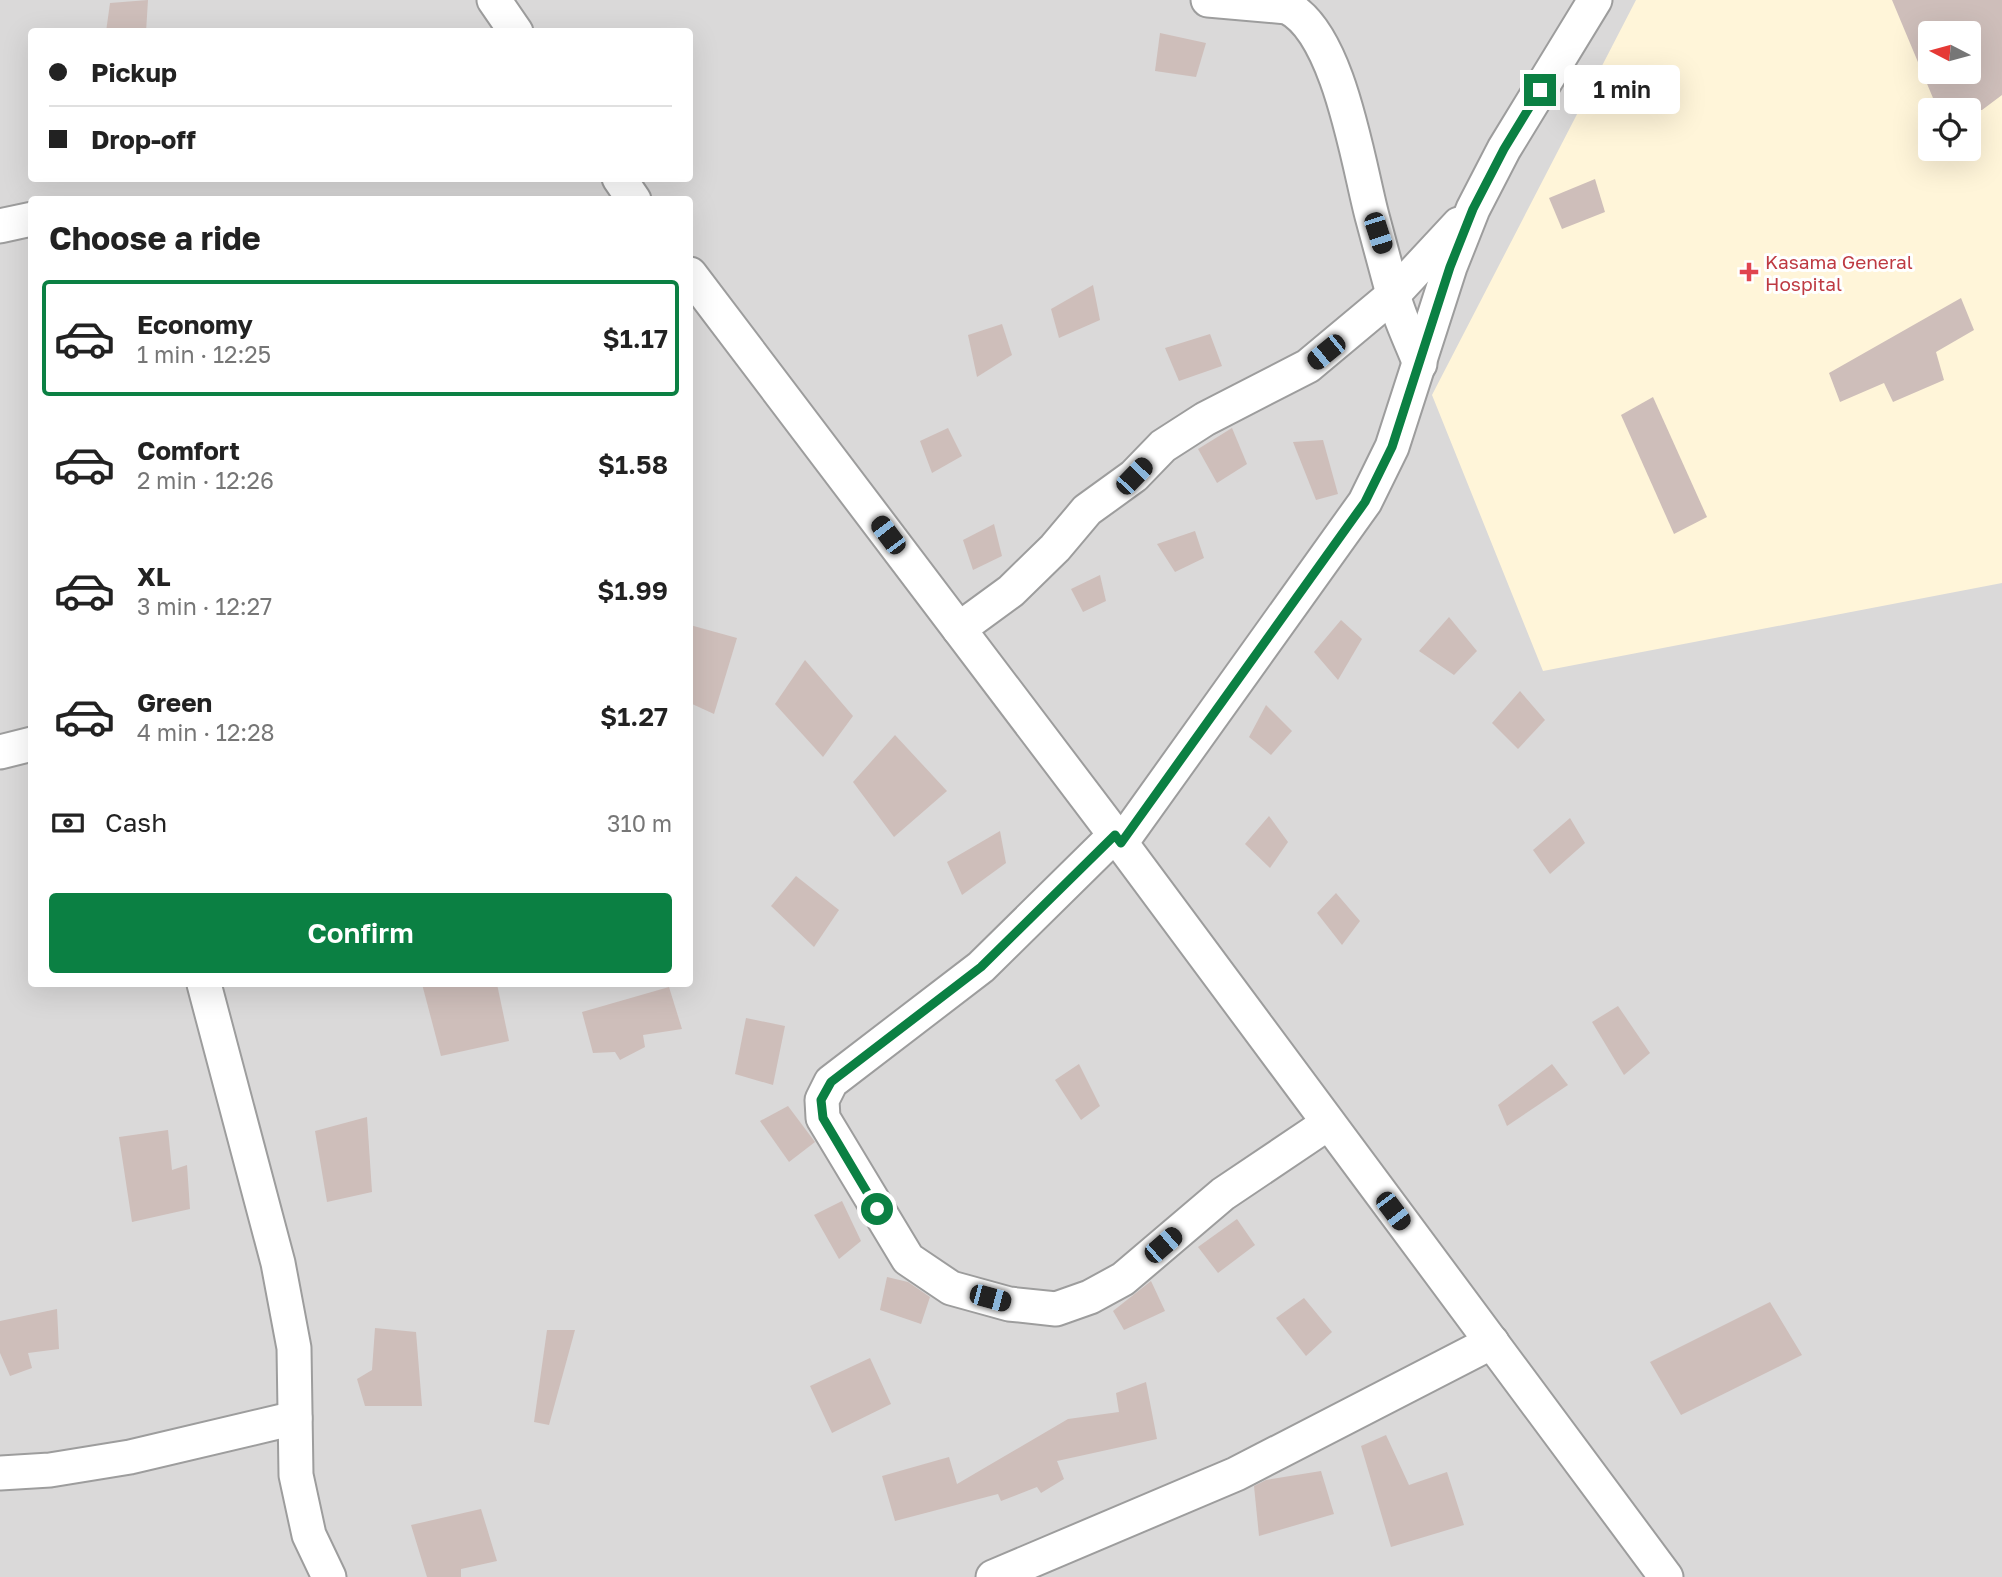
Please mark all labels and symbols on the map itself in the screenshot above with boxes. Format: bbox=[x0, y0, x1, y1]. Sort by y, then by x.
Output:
north arrow bbox=[1918, 21, 1981, 84]
callout: 1 min bbox=[1564, 66, 1680, 114]
route end bbox=[1524, 74, 1556, 106]
car bbox=[1362, 210, 1395, 256]
place label: Kasama General Hospital bbox=[1765, 250, 1913, 295]
marker: Kasama General Hospital bbox=[1739, 262, 1759, 282]
car bbox=[1304, 331, 1349, 373]
car bbox=[1112, 454, 1157, 498]
car bbox=[867, 512, 910, 558]
car bbox=[1372, 1188, 1415, 1234]
route start bbox=[861, 1193, 893, 1225]
car bbox=[1141, 1223, 1186, 1267]
car bbox=[967, 1282, 1014, 1314]

